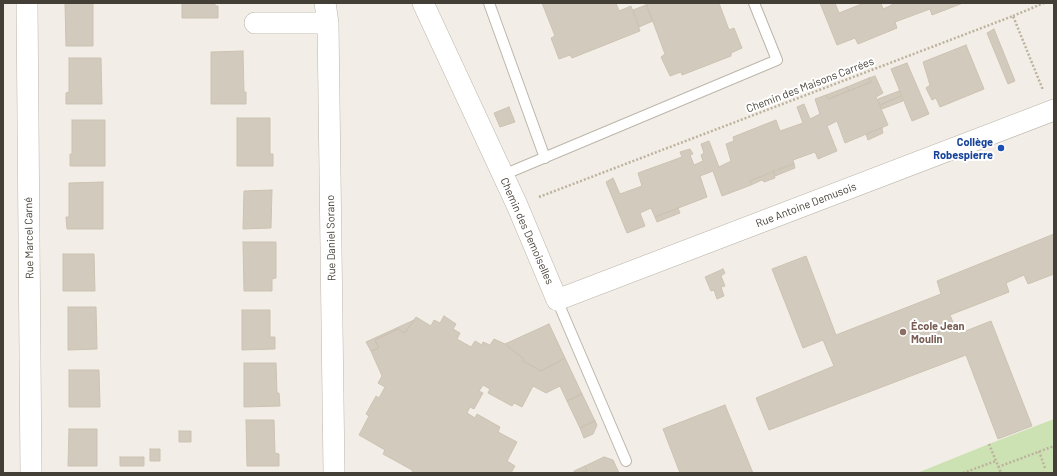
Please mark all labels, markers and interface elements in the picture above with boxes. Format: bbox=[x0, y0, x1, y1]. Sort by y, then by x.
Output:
street label: Chemin des Maisons Carrées bbox=[744, 55, 876, 115]
place label: Collège Robespierre bbox=[933, 135, 993, 161]
marker: Collège Robespierre bbox=[996, 143, 1006, 153]
street label: Chemin des Demoiselles bbox=[497, 176, 557, 286]
street label: Rue Antoine Demusois bbox=[754, 180, 858, 230]
street label: Rue Daniel Sorano bbox=[324, 195, 338, 281]
street label: Rue Marcel Carné bbox=[22, 197, 36, 279]
place label: École Jean Moulin bbox=[911, 319, 964, 345]
marker: École Jean Moulin bbox=[898, 327, 908, 337]

